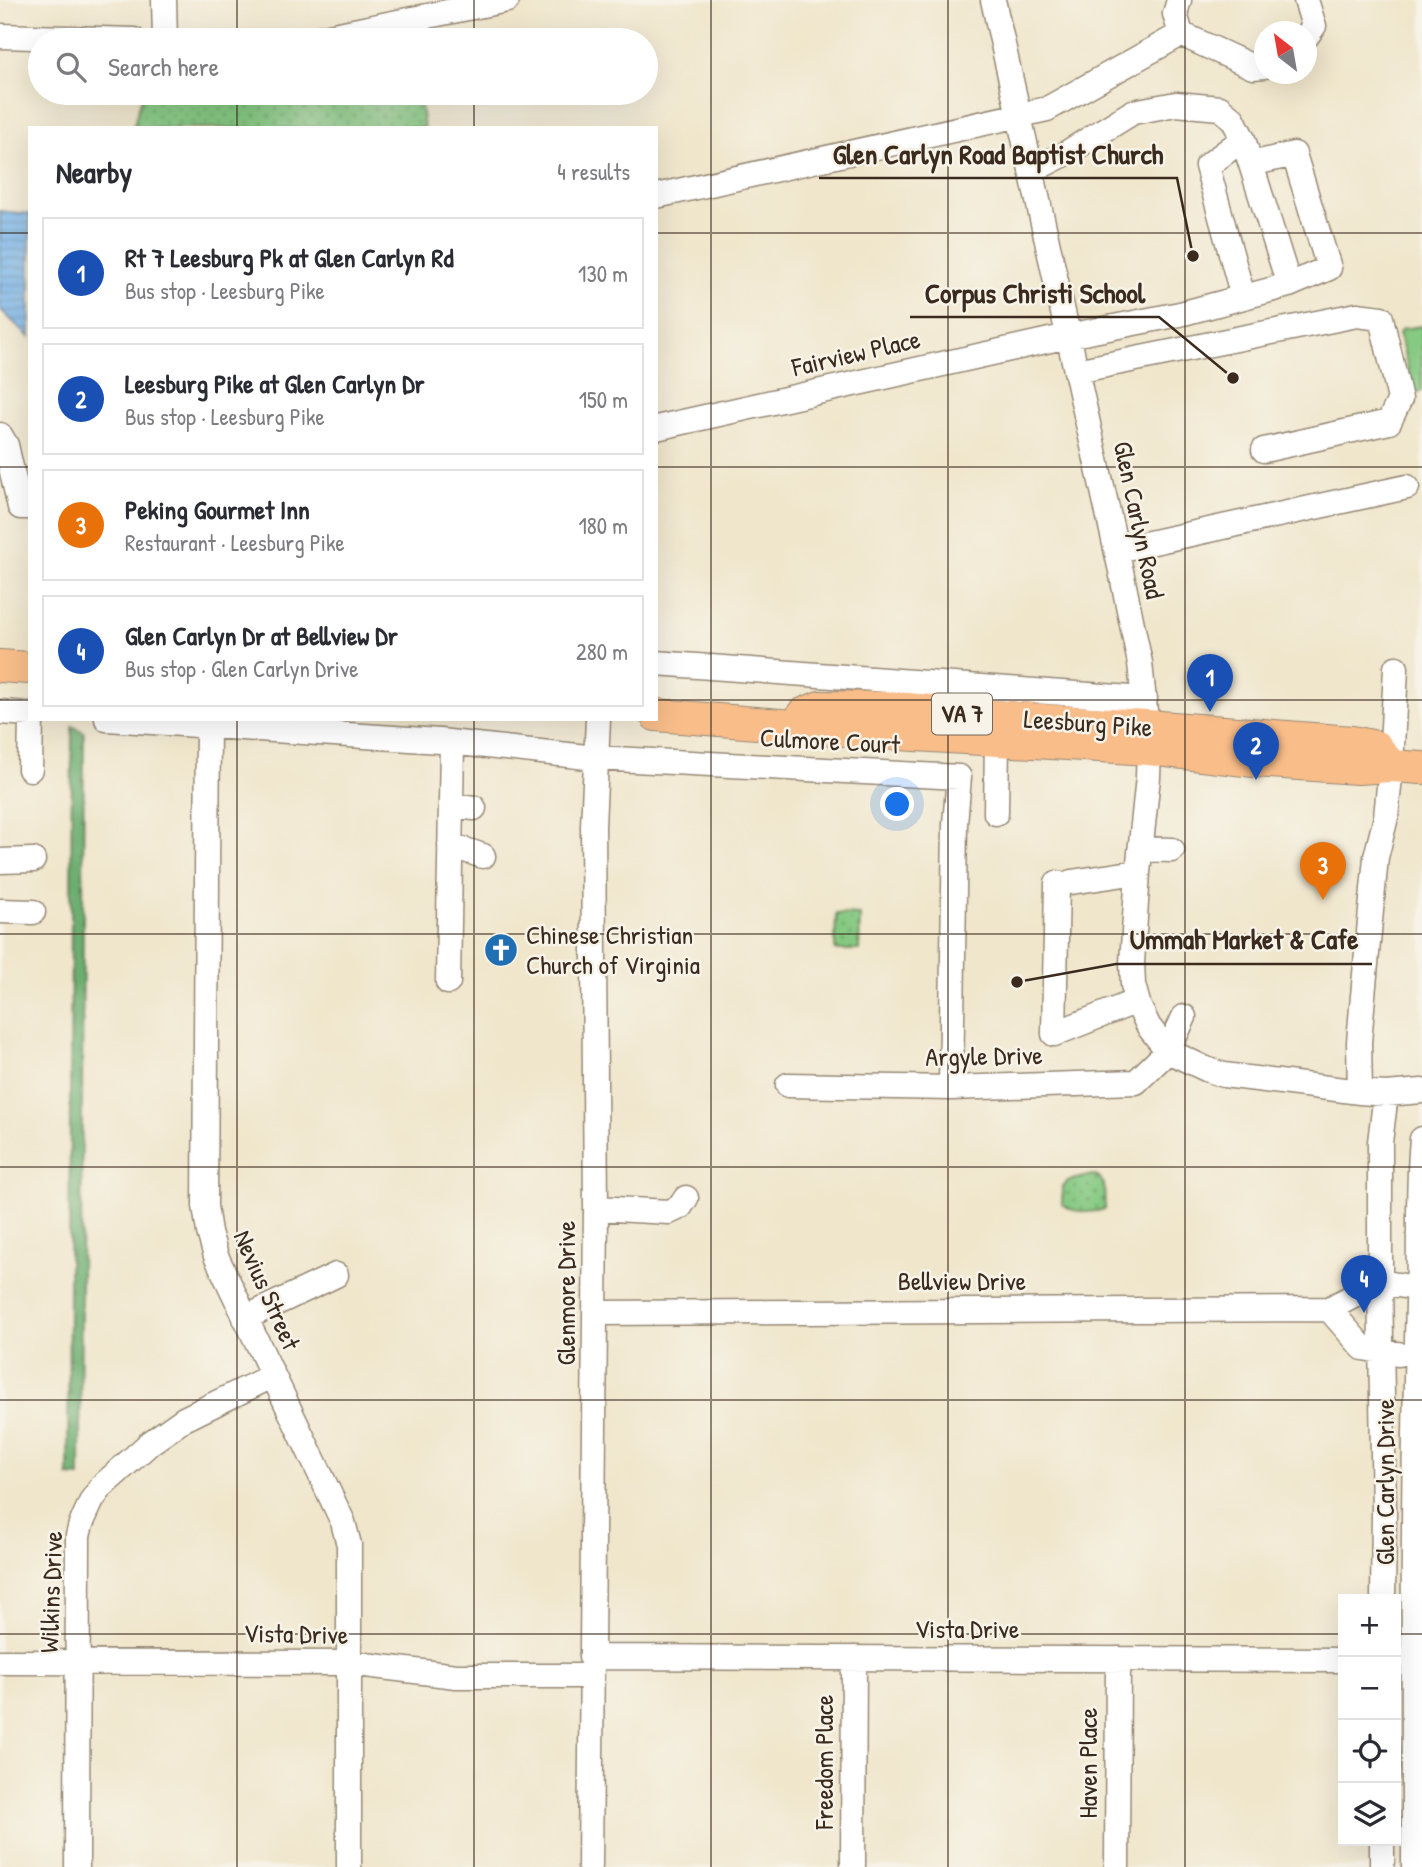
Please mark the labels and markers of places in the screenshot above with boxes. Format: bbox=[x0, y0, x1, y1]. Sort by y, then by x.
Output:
callout: Glen Carlyn Road Baptist Church bbox=[819, 129, 1177, 178]
callout: Corpus Christi School bbox=[910, 268, 1159, 317]
pin: 1 bbox=[1187, 654, 1233, 712]
pin: 2 bbox=[1233, 722, 1279, 780]
pin: 3 bbox=[1300, 842, 1346, 900]
callout: Ummah Market & Cafe bbox=[1116, 915, 1372, 964]
place label: Chinese Christian Church of Virginia bbox=[526, 917, 700, 982]
church icon: Chinese Christian Church of Virginia bbox=[482, 931, 520, 969]
pin: 4 bbox=[1341, 1255, 1387, 1313]

